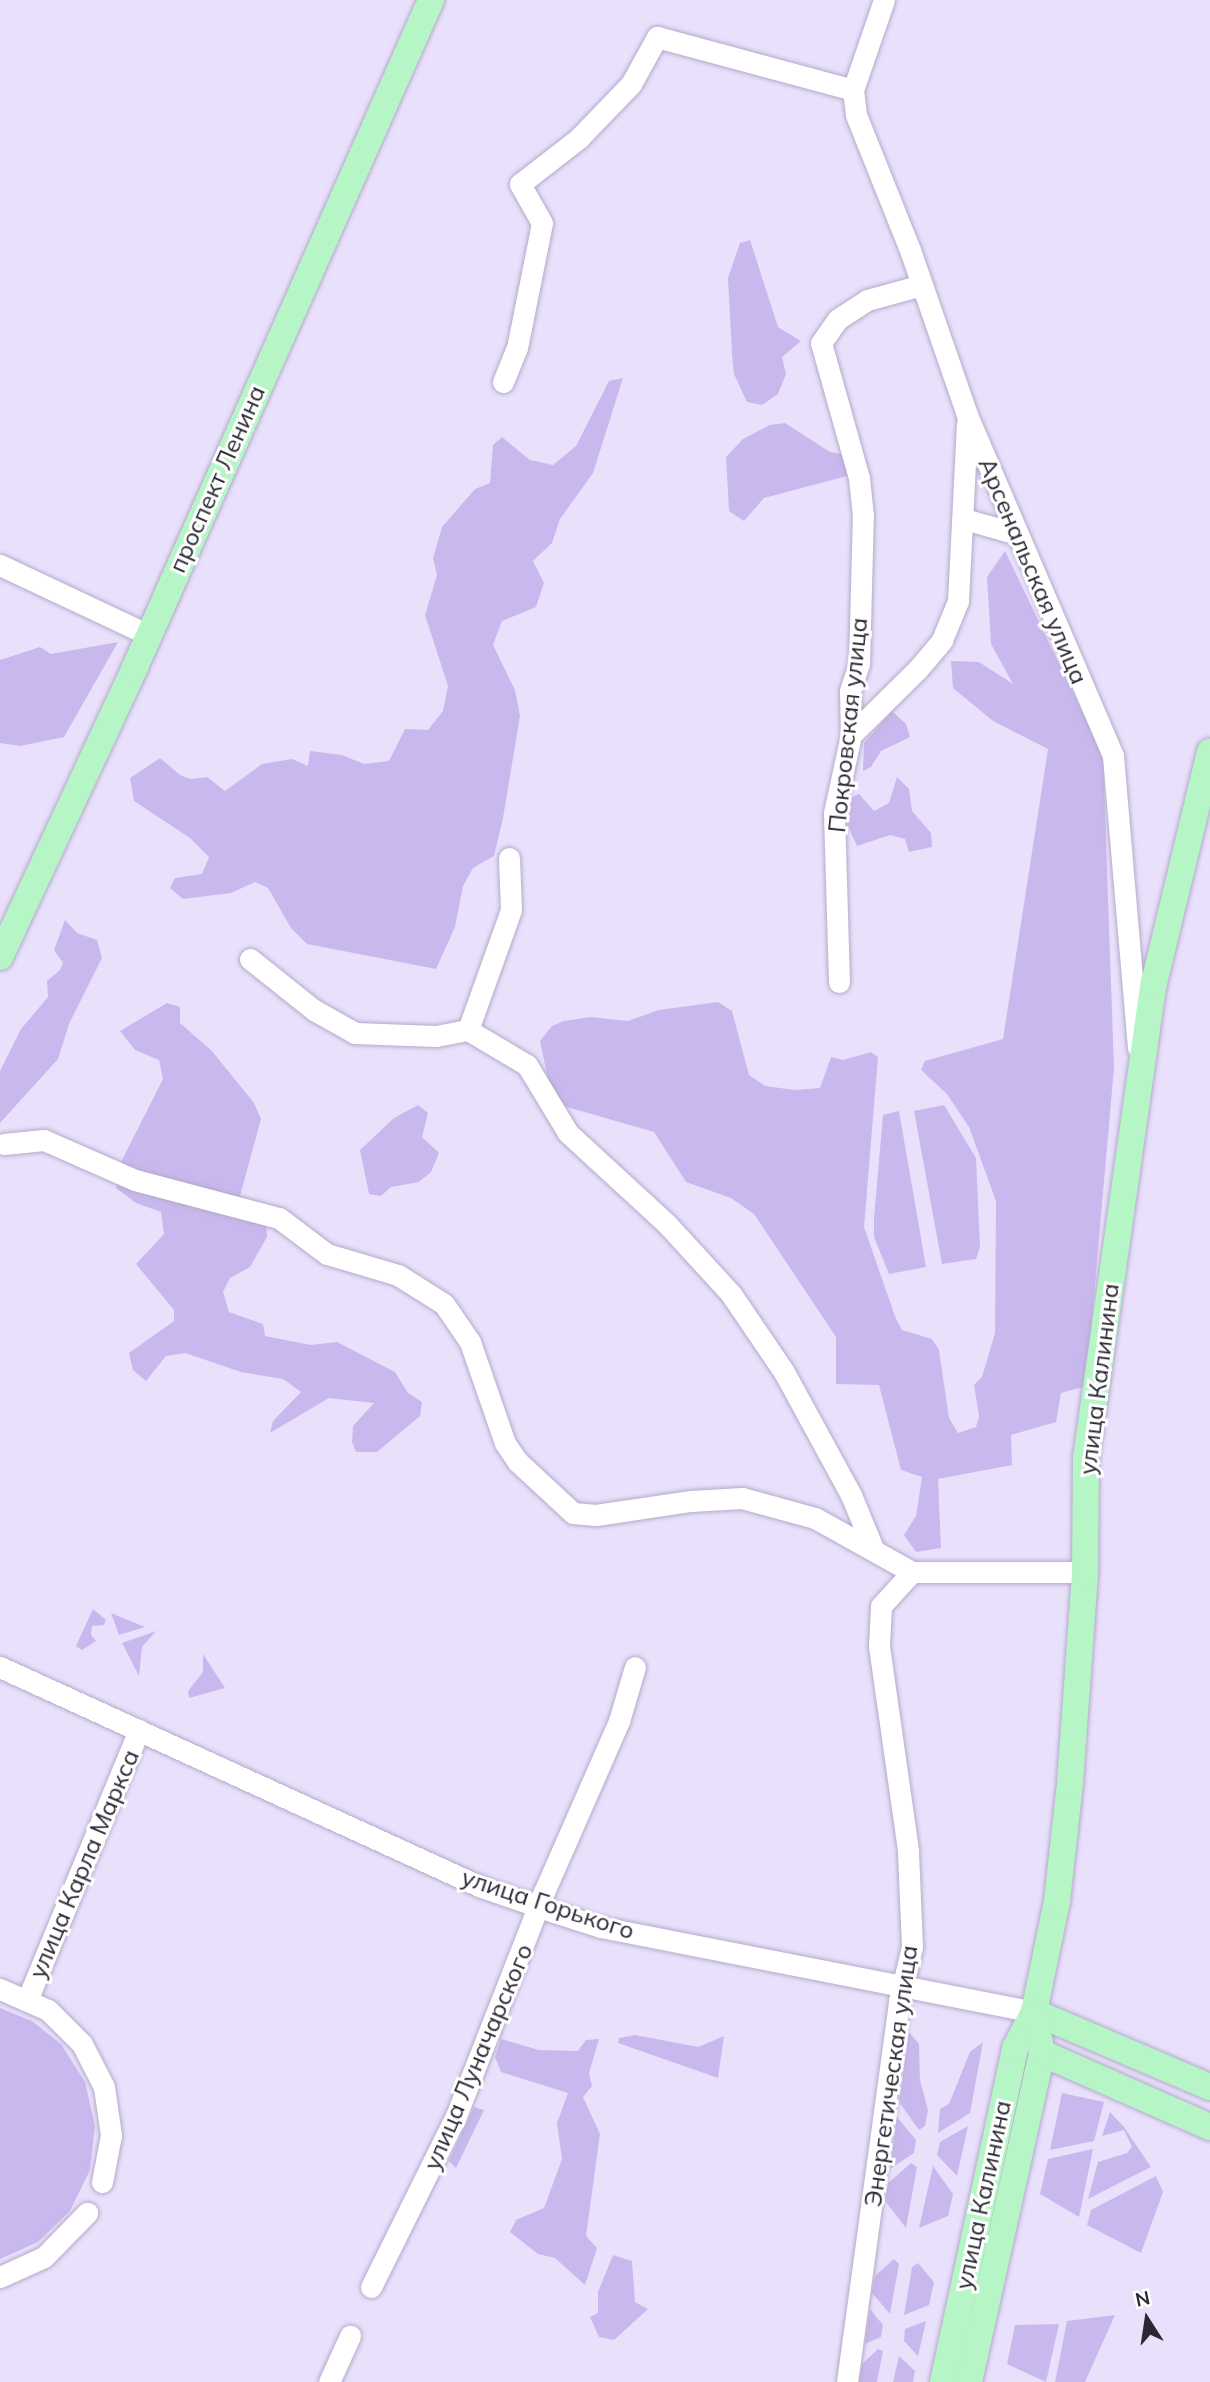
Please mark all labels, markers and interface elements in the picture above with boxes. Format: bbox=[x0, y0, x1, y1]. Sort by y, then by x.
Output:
street label: проспект Ленина bbox=[163, 381, 271, 577]
street label: Арсенальская улица bbox=[972, 454, 1094, 688]
street label: Покровская улица bbox=[822, 616, 874, 834]
street label: улица Калинина bbox=[1073, 1282, 1125, 1476]
street label: улица Карла Маркса bbox=[23, 1745, 145, 1983]
street label: улица Горького bbox=[458, 1863, 638, 1945]
street label: улица Луначарского bbox=[417, 1940, 539, 2174]
street label: Энергетическая улица bbox=[858, 1943, 924, 2209]
street label: улица Калинина bbox=[949, 2098, 1017, 2292]
north arrow bbox=[1112, 2284, 1182, 2354]
text: N bbox=[1133, 2285, 1152, 2312]

